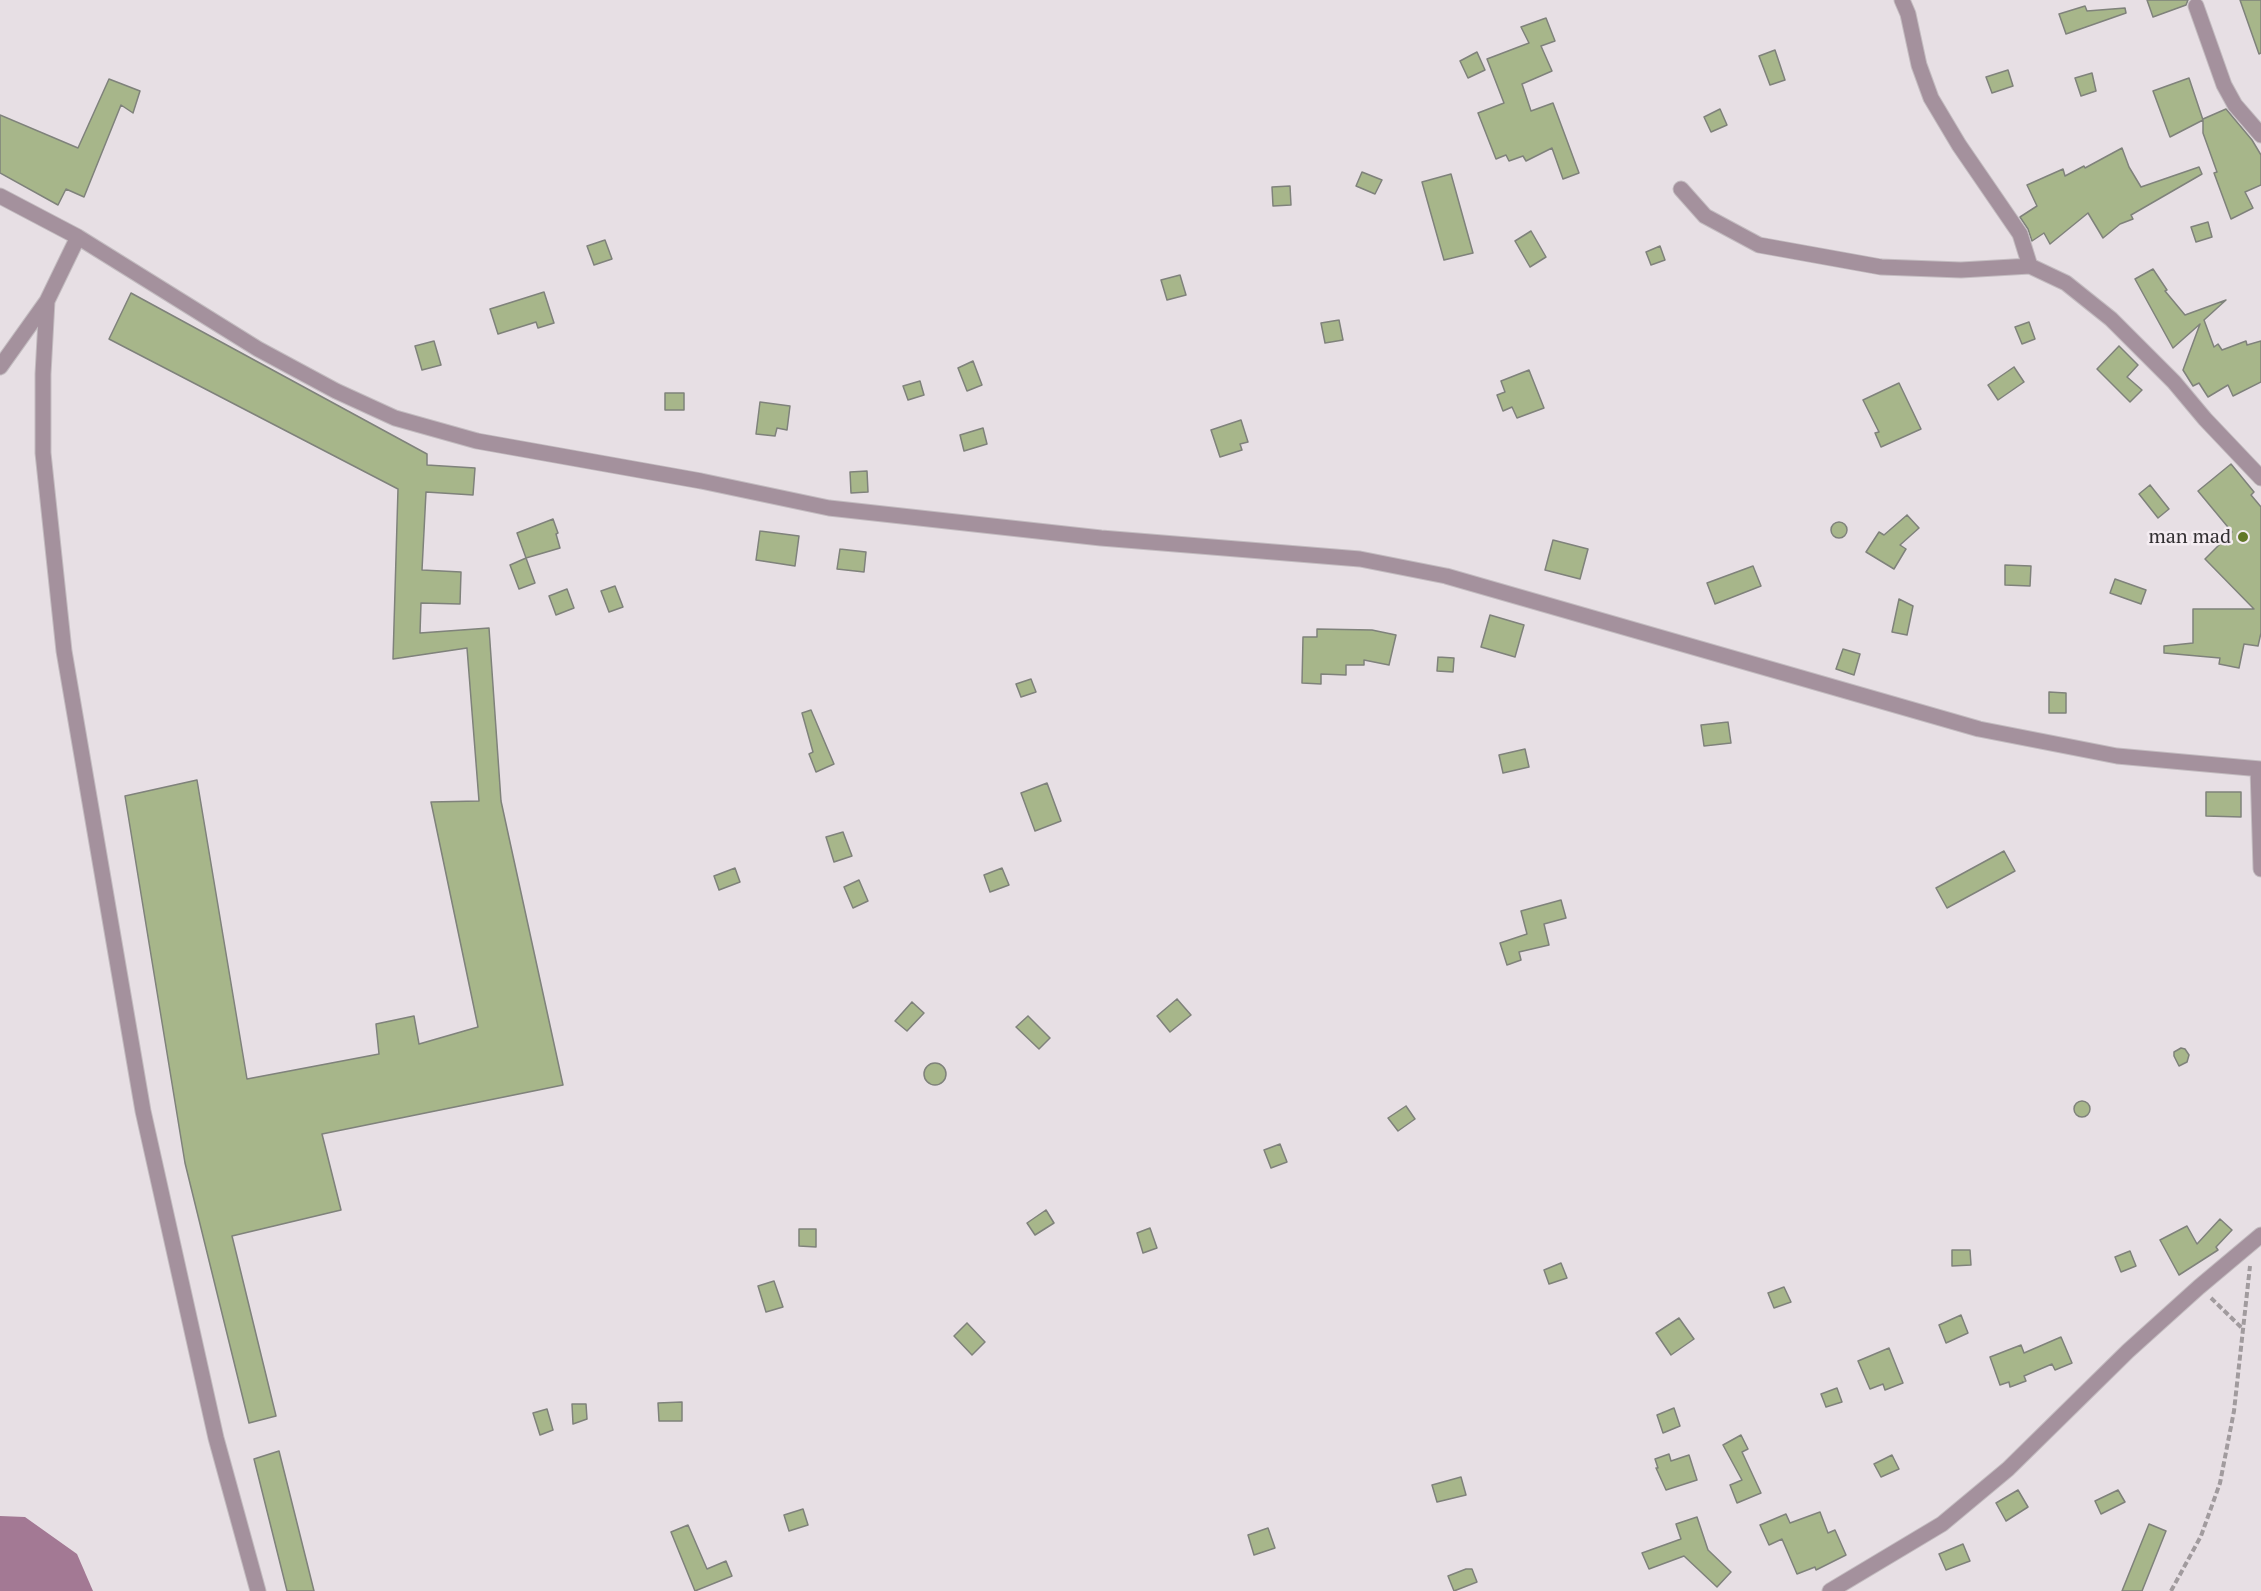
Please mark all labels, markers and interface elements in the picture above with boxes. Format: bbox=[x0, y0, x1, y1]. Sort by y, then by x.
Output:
place label: man mad bbox=[2148, 525, 2231, 549]
marker: man mad bbox=[2236, 530, 2250, 544]

